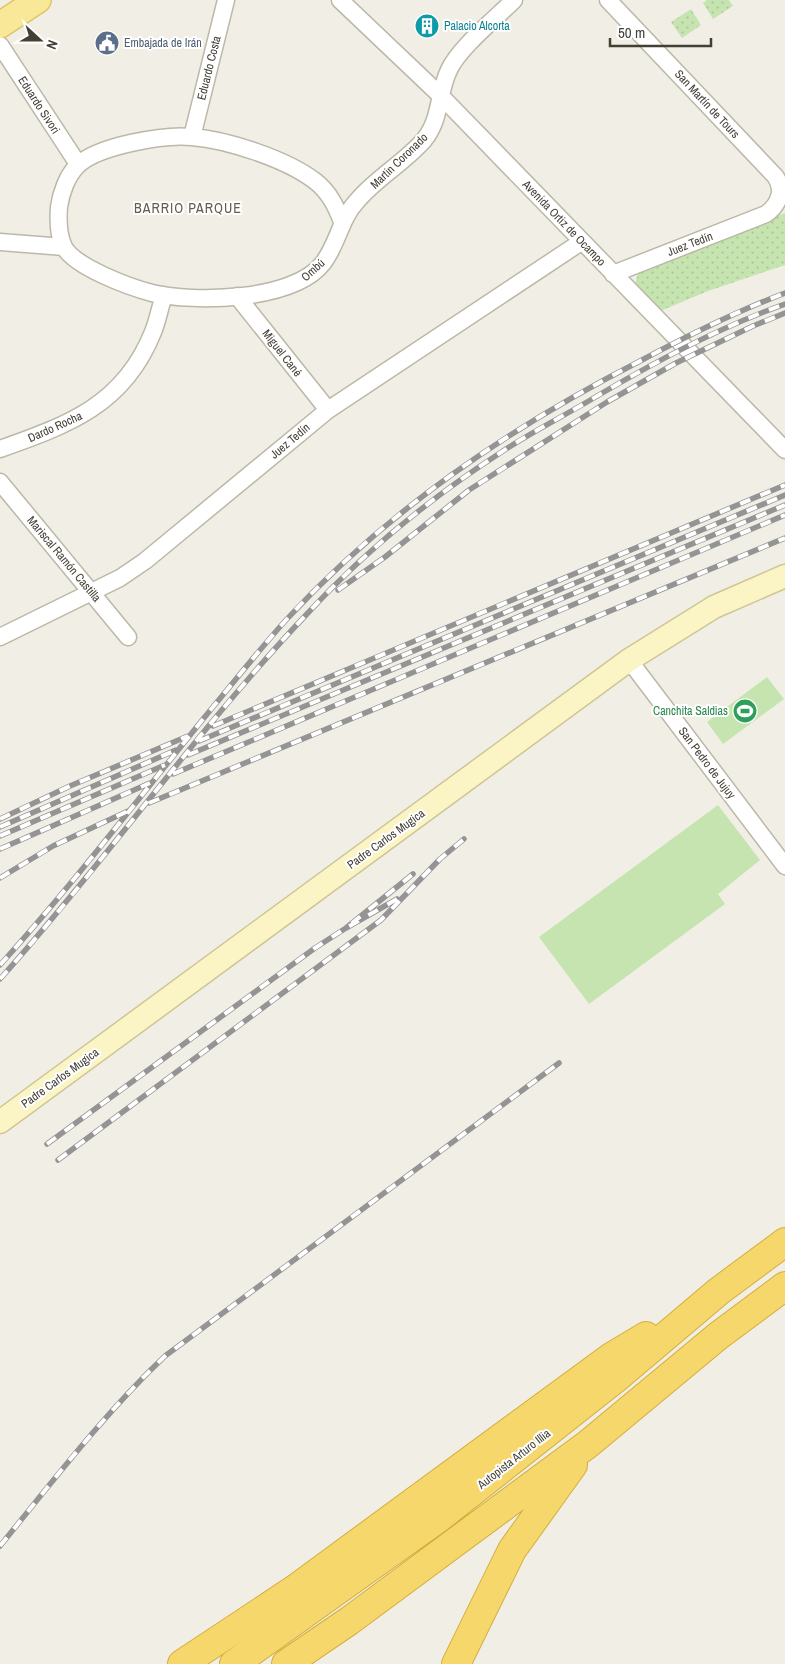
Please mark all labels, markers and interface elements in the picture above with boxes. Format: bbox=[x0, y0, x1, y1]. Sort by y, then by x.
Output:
building icon: Palacio Alcorta bbox=[414, 13, 440, 39]
north arrow bbox=[15, 15, 65, 65]
scale bar bbox=[610, 15, 711, 47]
place label: Palacio Alcorta bbox=[444, 18, 510, 34]
text: 50 m bbox=[618, 22, 645, 43]
public building icon: Embajada de Irán bbox=[94, 30, 120, 56]
street label: Eduardo Costa bbox=[193, 34, 225, 102]
place label: Embajada de Irán bbox=[124, 35, 202, 51]
text: N bbox=[42, 38, 62, 52]
street label: San Martín de Tours bbox=[671, 66, 743, 142]
street label: Eduardo Sivori bbox=[14, 73, 64, 137]
street label: Martin Coronado bbox=[367, 130, 431, 192]
street label: Avenida Ortiz de Ocampo bbox=[518, 176, 609, 269]
district label: BARRIO PARQUE bbox=[134, 199, 242, 217]
street label: Juez Tedín bbox=[665, 228, 715, 260]
street label: Ombú bbox=[298, 255, 328, 285]
street label: Miguel Cané bbox=[259, 326, 305, 380]
street label: Dardo Rocha bbox=[25, 408, 85, 446]
street label: Juez Tedín bbox=[267, 420, 313, 462]
street label: Mariscal Ramón Castilla bbox=[23, 513, 105, 606]
sports icon: Canchita Saldias bbox=[732, 698, 758, 724]
place label: Canchita Saldias bbox=[653, 703, 728, 719]
street label: San Pedro de Jujuy bbox=[675, 724, 739, 802]
street label: Padre Carlos Mugica bbox=[344, 805, 429, 873]
street label: Padre Carlos Mugica bbox=[18, 1044, 103, 1112]
street label: Autopista Arturo Illia bbox=[473, 1425, 554, 1493]

